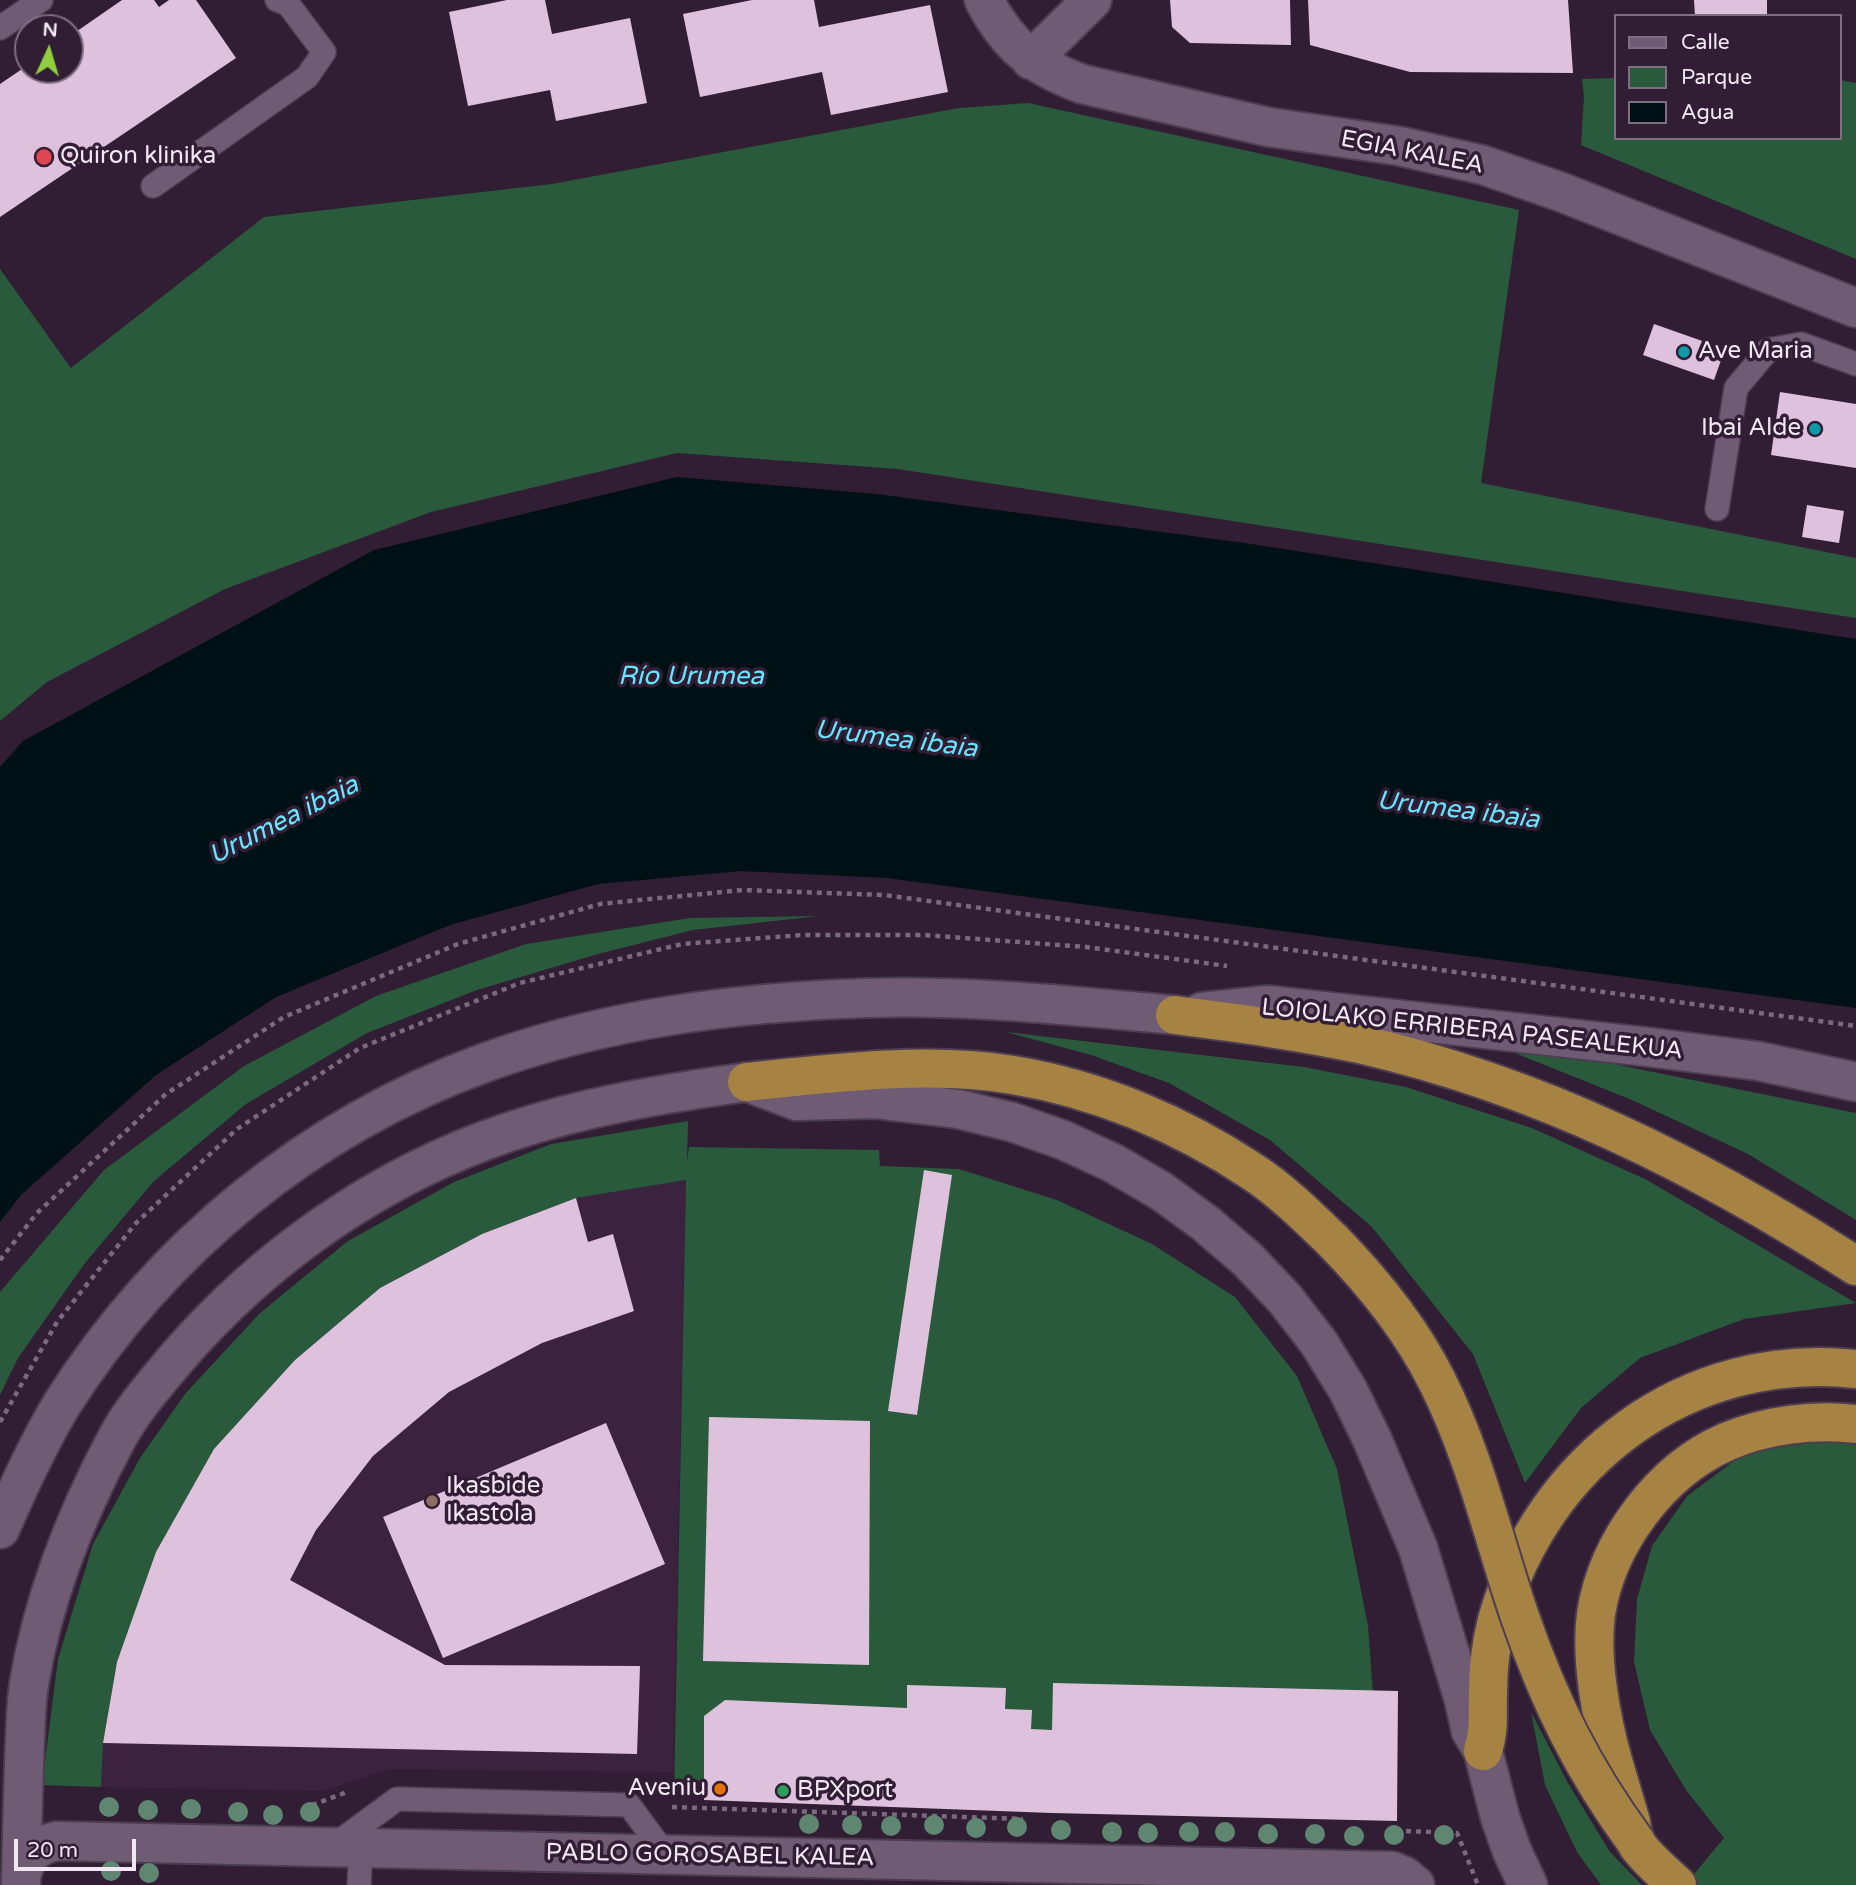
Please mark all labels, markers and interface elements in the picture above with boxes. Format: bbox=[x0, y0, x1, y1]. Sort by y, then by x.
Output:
north arrow bbox=[14, 14, 84, 84]
legend bbox=[1615, 14, 1842, 140]
text: N bbox=[42, 19, 59, 42]
text: Calle bbox=[1681, 30, 1730, 55]
text: Parque bbox=[1681, 65, 1752, 90]
text: Agua bbox=[1681, 100, 1734, 125]
street label: EGIA KALEA bbox=[1338, 125, 1486, 181]
place label: Quiron klinika bbox=[60, 143, 216, 171]
marker: Quiron klinika bbox=[34, 147, 54, 167]
place label: Ave Maria bbox=[1698, 338, 1813, 366]
marker: Ave Maria bbox=[1676, 344, 1692, 360]
place label: Ibai Alde bbox=[1701, 415, 1801, 443]
marker: Ibai Alde bbox=[1807, 421, 1823, 437]
water label: Río Urumea bbox=[618, 661, 764, 693]
water label: Urumea ibaia bbox=[813, 715, 979, 765]
water label: Urumea ibaia bbox=[204, 770, 364, 872]
water label: Urumea ibaia bbox=[1375, 786, 1541, 836]
street label: LOIOLAKO ERRIBERA PASEALEKUA bbox=[1260, 994, 1684, 1066]
place label: Ikasbide Ikastola bbox=[446, 1473, 540, 1529]
marker: Ikasbide Ikastola bbox=[424, 1493, 440, 1509]
place label: Aveniu bbox=[628, 1775, 706, 1803]
place label: BPXport bbox=[797, 1777, 893, 1805]
marker: Aveniu bbox=[712, 1781, 728, 1797]
marker: BPXport bbox=[775, 1783, 791, 1799]
scale bar bbox=[18, 1826, 140, 1870]
text: 20 m bbox=[27, 1838, 78, 1863]
street label: PABLO GOROSABEL KALEA bbox=[545, 1839, 875, 1873]

